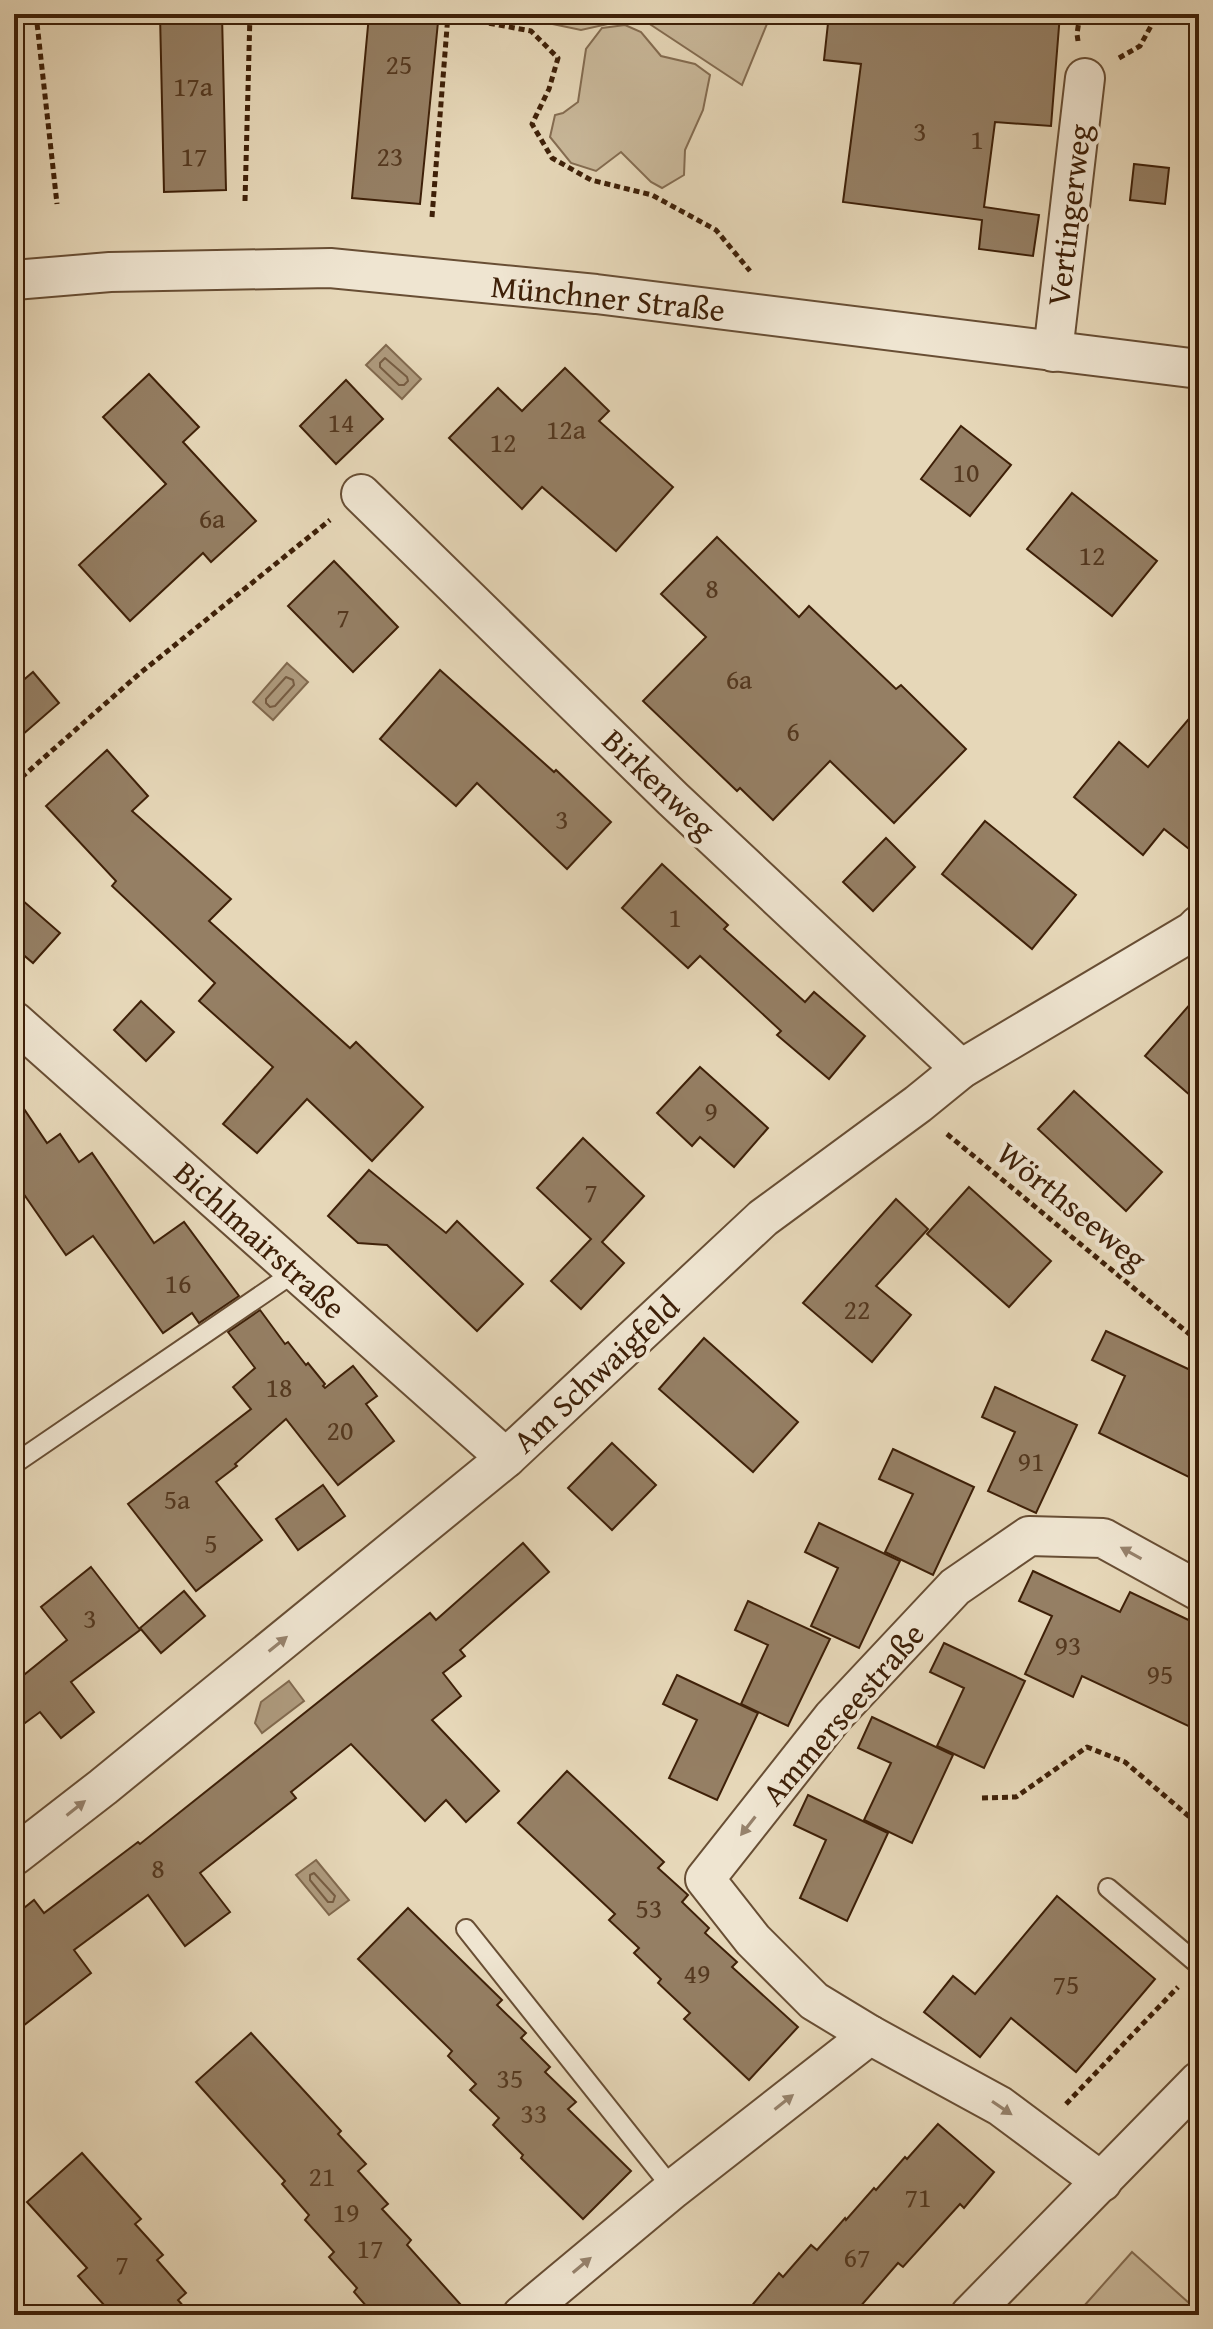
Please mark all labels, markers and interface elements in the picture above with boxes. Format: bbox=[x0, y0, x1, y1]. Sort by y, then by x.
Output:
house number: 25 bbox=[386, 43, 412, 84]
house number: 17a bbox=[173, 65, 214, 106]
house number: 3 bbox=[913, 110, 927, 151]
house number: 1 bbox=[970, 118, 984, 159]
street label: Vertingerweg bbox=[1034, 121, 1103, 308]
house number: 17 bbox=[181, 135, 207, 176]
house number: 23 bbox=[377, 135, 403, 176]
street label: Münchner Straße bbox=[489, 262, 727, 333]
house number: 14 bbox=[328, 401, 354, 442]
house number: 12a bbox=[546, 408, 587, 449]
house number: 12 bbox=[490, 421, 516, 462]
house number: 10 bbox=[953, 451, 979, 492]
house number: 6a bbox=[199, 497, 226, 538]
house number: 12 bbox=[1079, 534, 1105, 575]
house number: 8 bbox=[705, 567, 719, 608]
house number: 7 bbox=[336, 596, 350, 637]
house number: 6a bbox=[726, 658, 753, 699]
house number: 6 bbox=[786, 710, 800, 751]
street label: Birkenweg bbox=[592, 717, 727, 850]
house number: 3 bbox=[555, 798, 569, 839]
house number: 1 bbox=[668, 896, 682, 937]
house number: 9 bbox=[704, 1090, 718, 1131]
street label: Wörthseeweg bbox=[987, 1130, 1158, 1281]
street label: Bichlmairstraße bbox=[164, 1150, 357, 1330]
house number: 7 bbox=[584, 1171, 598, 1212]
house number: 16 bbox=[165, 1262, 191, 1303]
street label: Am Schwaigfeld bbox=[502, 1284, 690, 1464]
house number: 22 bbox=[844, 1288, 870, 1329]
house number: 18 bbox=[266, 1366, 292, 1407]
house number: 20 bbox=[327, 1409, 353, 1450]
house number: 91 bbox=[1018, 1440, 1044, 1481]
house number: 5a bbox=[164, 1478, 191, 1519]
house number: 5 bbox=[204, 1522, 218, 1563]
one-way arrow bbox=[1119, 1546, 1142, 1560]
house number: 3 bbox=[83, 1597, 97, 1638]
street label: Ammerseestraße bbox=[750, 1612, 935, 1815]
house number: 93 bbox=[1055, 1624, 1081, 1665]
one-way arrow bbox=[267, 1636, 287, 1653]
house number: 95 bbox=[1147, 1653, 1173, 1694]
one-way arrow bbox=[66, 1800, 86, 1816]
one-way arrow bbox=[740, 1816, 756, 1836]
house number: 8 bbox=[151, 1847, 165, 1888]
house number: 53 bbox=[636, 1887, 662, 1928]
house number: 49 bbox=[684, 1952, 710, 1993]
house number: 75 bbox=[1053, 1963, 1079, 2004]
house number: 35 bbox=[497, 2057, 523, 2098]
house number: 33 bbox=[521, 2092, 547, 2133]
one-way arrow bbox=[774, 2094, 794, 2110]
one-way arrow bbox=[991, 2100, 1013, 2115]
house number: 21 bbox=[309, 2155, 335, 2196]
house number: 71 bbox=[905, 2176, 931, 2217]
house number: 19 bbox=[333, 2191, 359, 2232]
house number: 17 bbox=[357, 2227, 383, 2268]
house number: 67 bbox=[844, 2236, 870, 2277]
house number: 7 bbox=[115, 2243, 129, 2284]
one-way arrow bbox=[572, 2257, 592, 2274]

